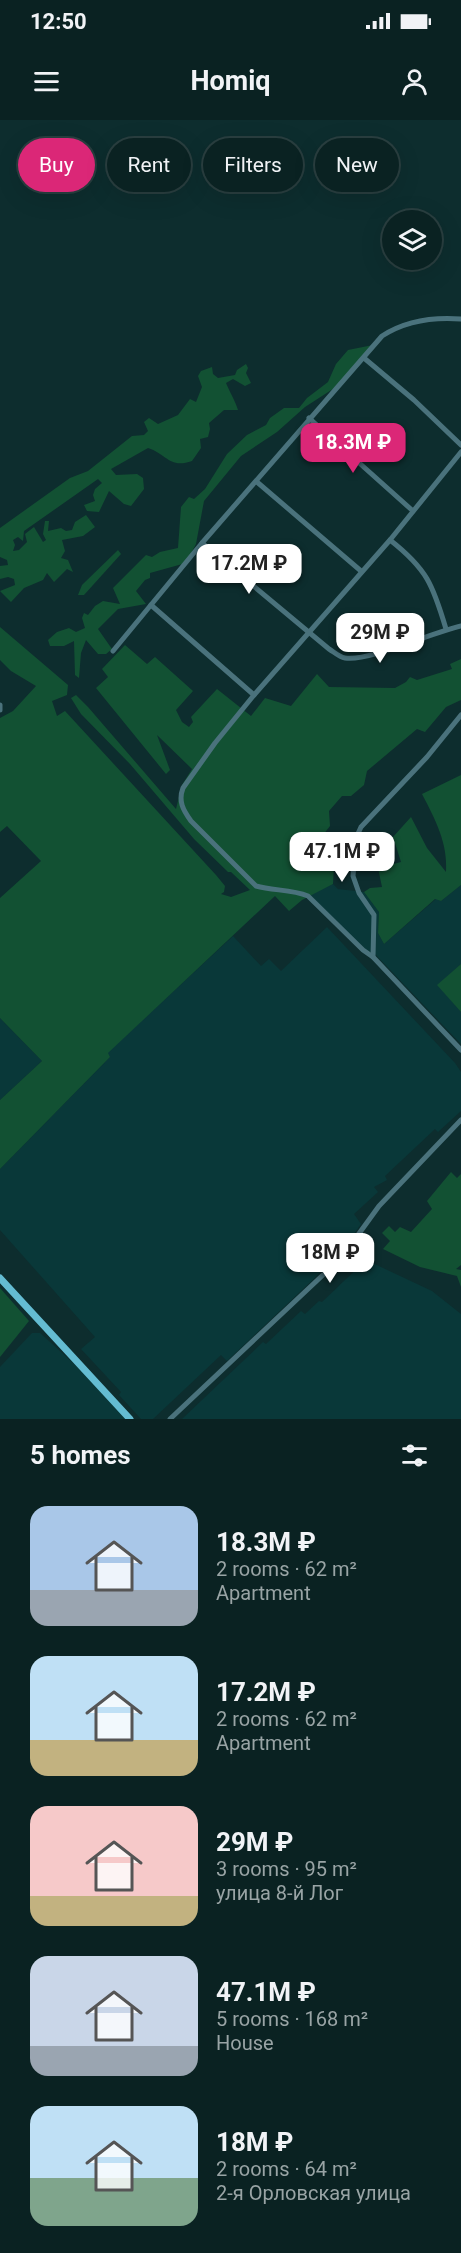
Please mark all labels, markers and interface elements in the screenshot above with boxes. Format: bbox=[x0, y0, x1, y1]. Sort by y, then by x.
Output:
text: 12:50 bbox=[30, 9, 87, 34]
icon: menu bbox=[30, 65, 63, 98]
text: Homiq bbox=[190, 65, 271, 97]
icon: person bbox=[398, 65, 431, 98]
chip: Buy bbox=[18, 138, 95, 192]
chip: Rent bbox=[107, 138, 191, 192]
chip: Filters bbox=[203, 138, 303, 192]
chip: New bbox=[315, 138, 399, 192]
map controls bbox=[382, 210, 442, 270]
button: layers bbox=[382, 210, 442, 270]
pin: 18.3M ₽ bbox=[298, 423, 408, 474]
text: 18.3M ₽ bbox=[315, 430, 391, 454]
pin: 17.2M ₽ bbox=[194, 544, 304, 595]
text: 17.2M ₽ bbox=[211, 551, 287, 575]
pin: 29M ₽ bbox=[338, 613, 422, 664]
text: 29M ₽ bbox=[350, 620, 410, 644]
pin: 47.1M ₽ bbox=[287, 832, 397, 883]
text: 47.1M ₽ bbox=[304, 839, 380, 863]
pin: 18M ₽ bbox=[288, 1233, 372, 1284]
text: 18M ₽ bbox=[300, 1240, 360, 1264]
icon: filters bbox=[398, 1439, 431, 1472]
text: 5 homes bbox=[30, 1440, 131, 1470]
text: 18.3M ₽ bbox=[216, 1527, 316, 1557]
icon: home bbox=[78, 1530, 150, 1602]
text: 2 rooms · 62 m² bbox=[216, 1557, 357, 1581]
text: Apartment bbox=[216, 1581, 311, 1605]
text: 17.2M ₽ bbox=[216, 1677, 316, 1707]
icon: home bbox=[78, 1680, 150, 1752]
text: 2 rooms · 62 m² bbox=[216, 1707, 357, 1731]
text: Apartment bbox=[216, 1731, 311, 1755]
text: 29M ₽ bbox=[216, 1827, 293, 1857]
icon: home bbox=[78, 1830, 150, 1902]
text: 3 rooms · 95 m² bbox=[216, 1857, 357, 1881]
text: улица 8-й Лог bbox=[216, 1881, 343, 1905]
text: 47.1M ₽ bbox=[216, 1977, 316, 2007]
icon: home bbox=[78, 1980, 150, 2052]
text: 5 rooms · 168 m² bbox=[216, 2007, 368, 2031]
text: House bbox=[216, 2031, 274, 2055]
text: 18M ₽ bbox=[216, 2127, 293, 2157]
icon: home bbox=[78, 2130, 150, 2202]
text: 2 rooms · 64 m² bbox=[216, 2157, 357, 2181]
text: 2-я Орловская улица bbox=[216, 2181, 411, 2205]

